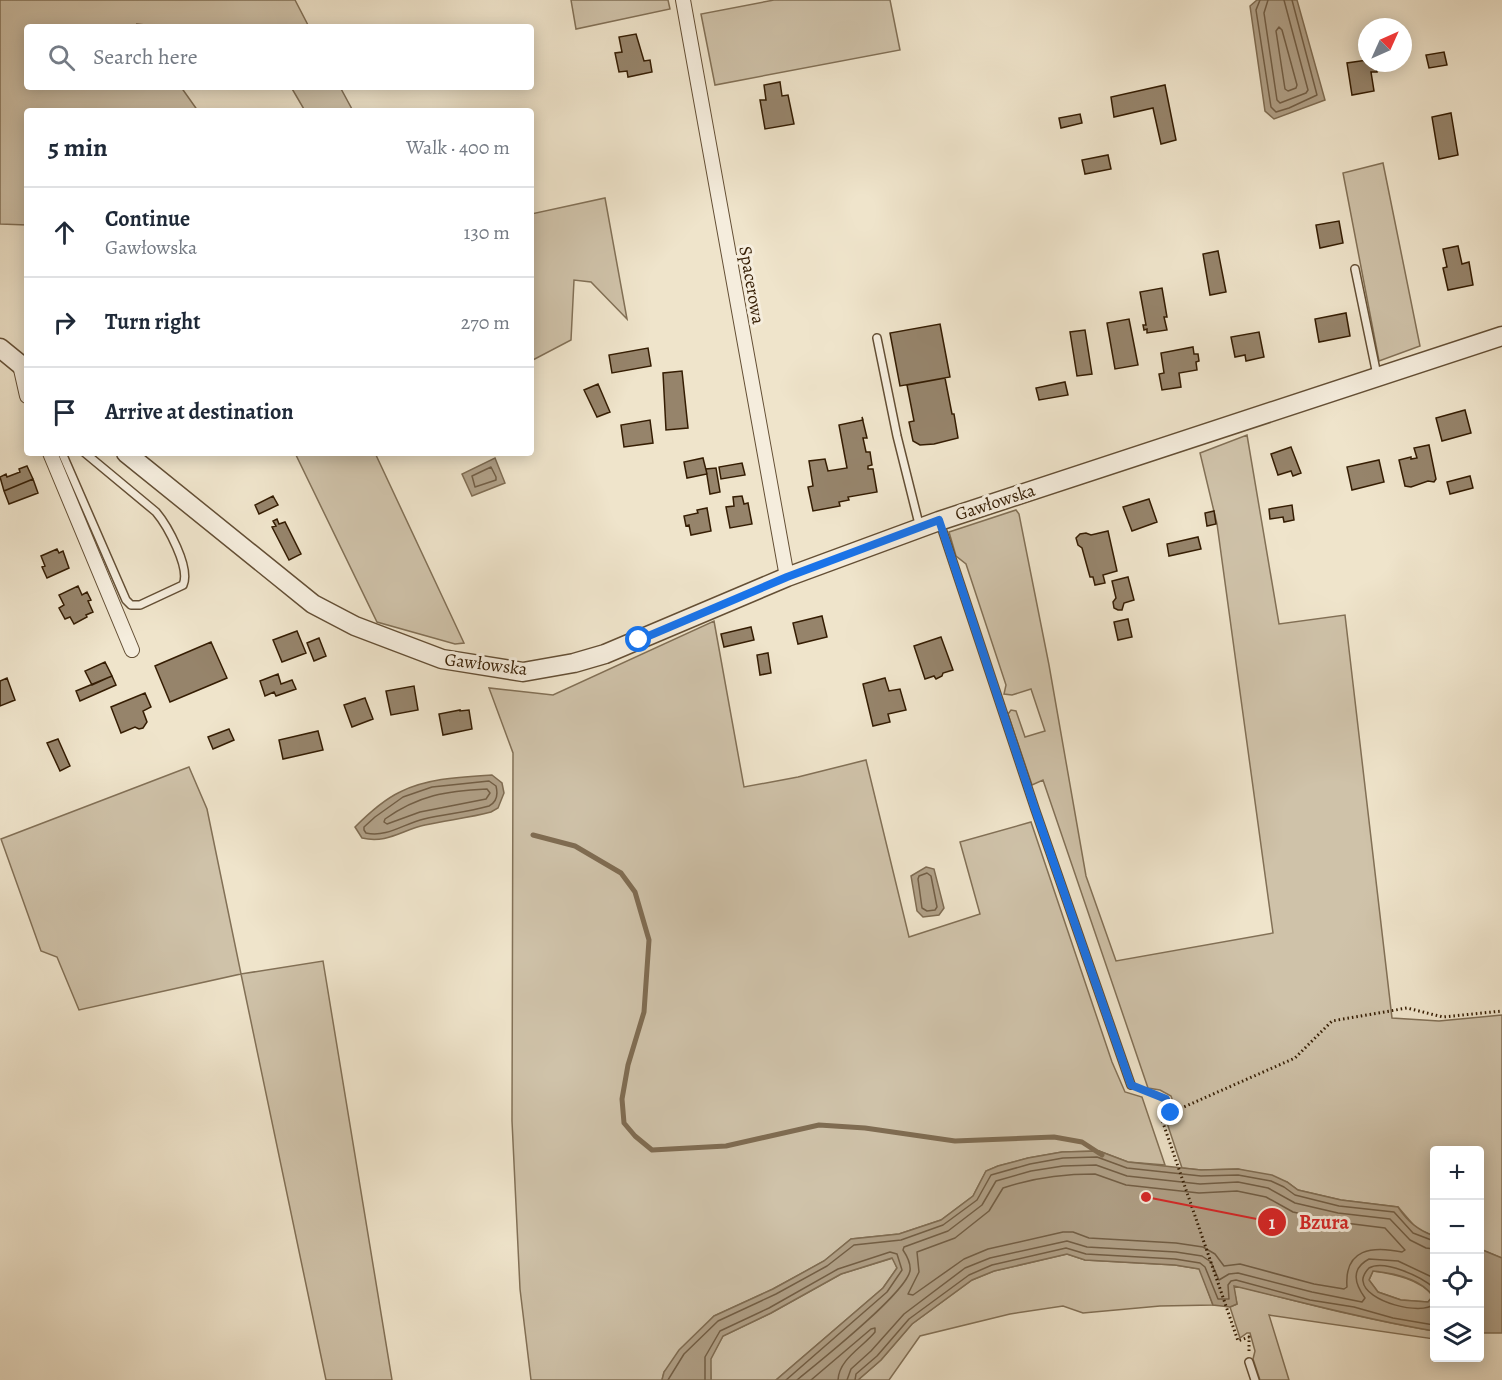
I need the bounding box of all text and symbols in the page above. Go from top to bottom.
north arrow [1358,18,1412,72]
search box [24,24,534,90]
icon: search [45,41,78,74]
text: Search here [93,42,198,72]
text: 5 min [48,130,108,165]
text: Walk · 400 m [406,134,510,161]
text: Continue [105,204,190,234]
icon: ahead [48,216,81,249]
text: 130 m [464,219,510,246]
text: Gawłowska [105,234,197,261]
street label: Spacerowa [733,244,771,327]
icon: right [48,306,81,339]
text: Turn right [105,307,201,337]
text: 270 m [461,309,510,336]
icon: arrive [48,396,81,429]
text: Arrive at destination [105,397,294,427]
street label: Gawłowska [952,478,1039,526]
route start [625,626,651,652]
street label: Gawłowska [443,647,529,681]
route end [1157,1099,1183,1125]
map controls [1430,1146,1484,1362]
button: + [1430,1146,1484,1200]
button: − [1430,1200,1484,1254]
callout: Bzura [1257,1203,1361,1241]
text: Bzura [1299,1209,1349,1236]
text: 1 [1269,1211,1276,1235]
button: locate [1430,1254,1484,1308]
button: layers [1430,1308,1484,1362]

